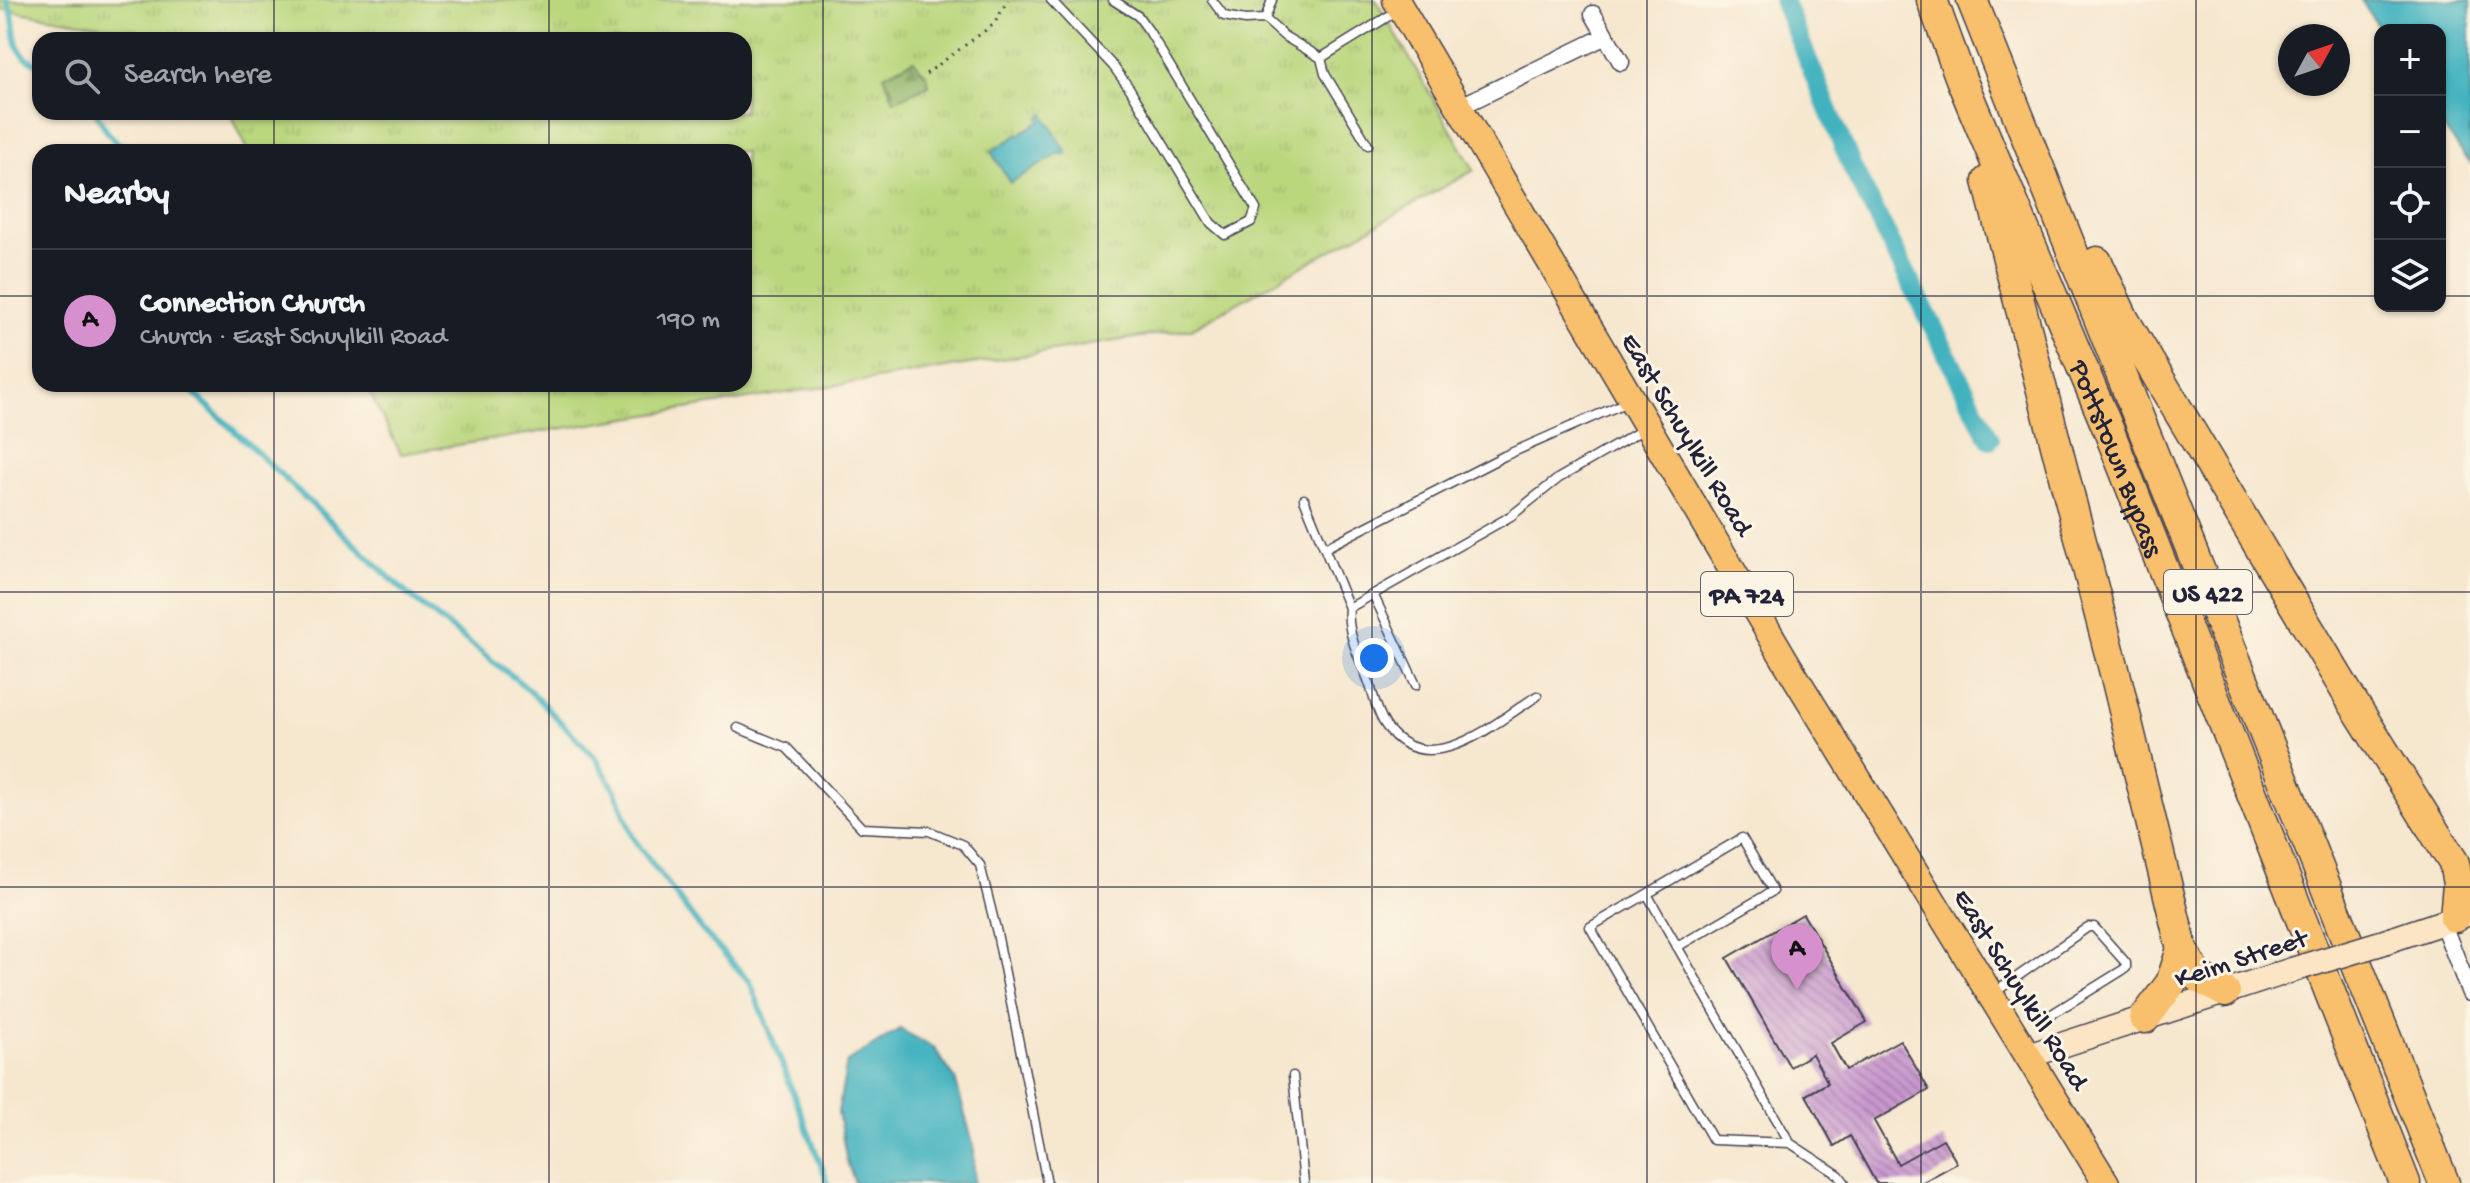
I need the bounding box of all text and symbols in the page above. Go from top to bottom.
north arrow [2278,24,2350,96]
map controls [2374,24,2446,312]
button: + [2374,24,2446,96]
search box [32,32,752,120]
icon: search [60,54,104,98]
text: Search here [124,59,272,94]
button: − [2374,96,2446,168]
button: locate [2374,168,2446,240]
text: Nearby [64,176,169,216]
button: layers [2374,240,2446,312]
text: Connection Church [140,288,365,323]
text: A [82,306,98,337]
text: 190 m [657,306,720,337]
text: Church · East Schuylkill Road [140,323,447,354]
street label: East Schuylkill Road [1612,328,1760,545]
street label: Pottstown Bypass [2060,355,2169,563]
road number: US 422 [2164,570,2252,614]
road number: PA 724 [1701,572,1793,616]
your location [1354,638,1394,678]
street label: East Schuylkill Road [1944,884,2096,1099]
street label: Keim Street [2171,923,2314,997]
pin: A [1771,924,1823,990]

